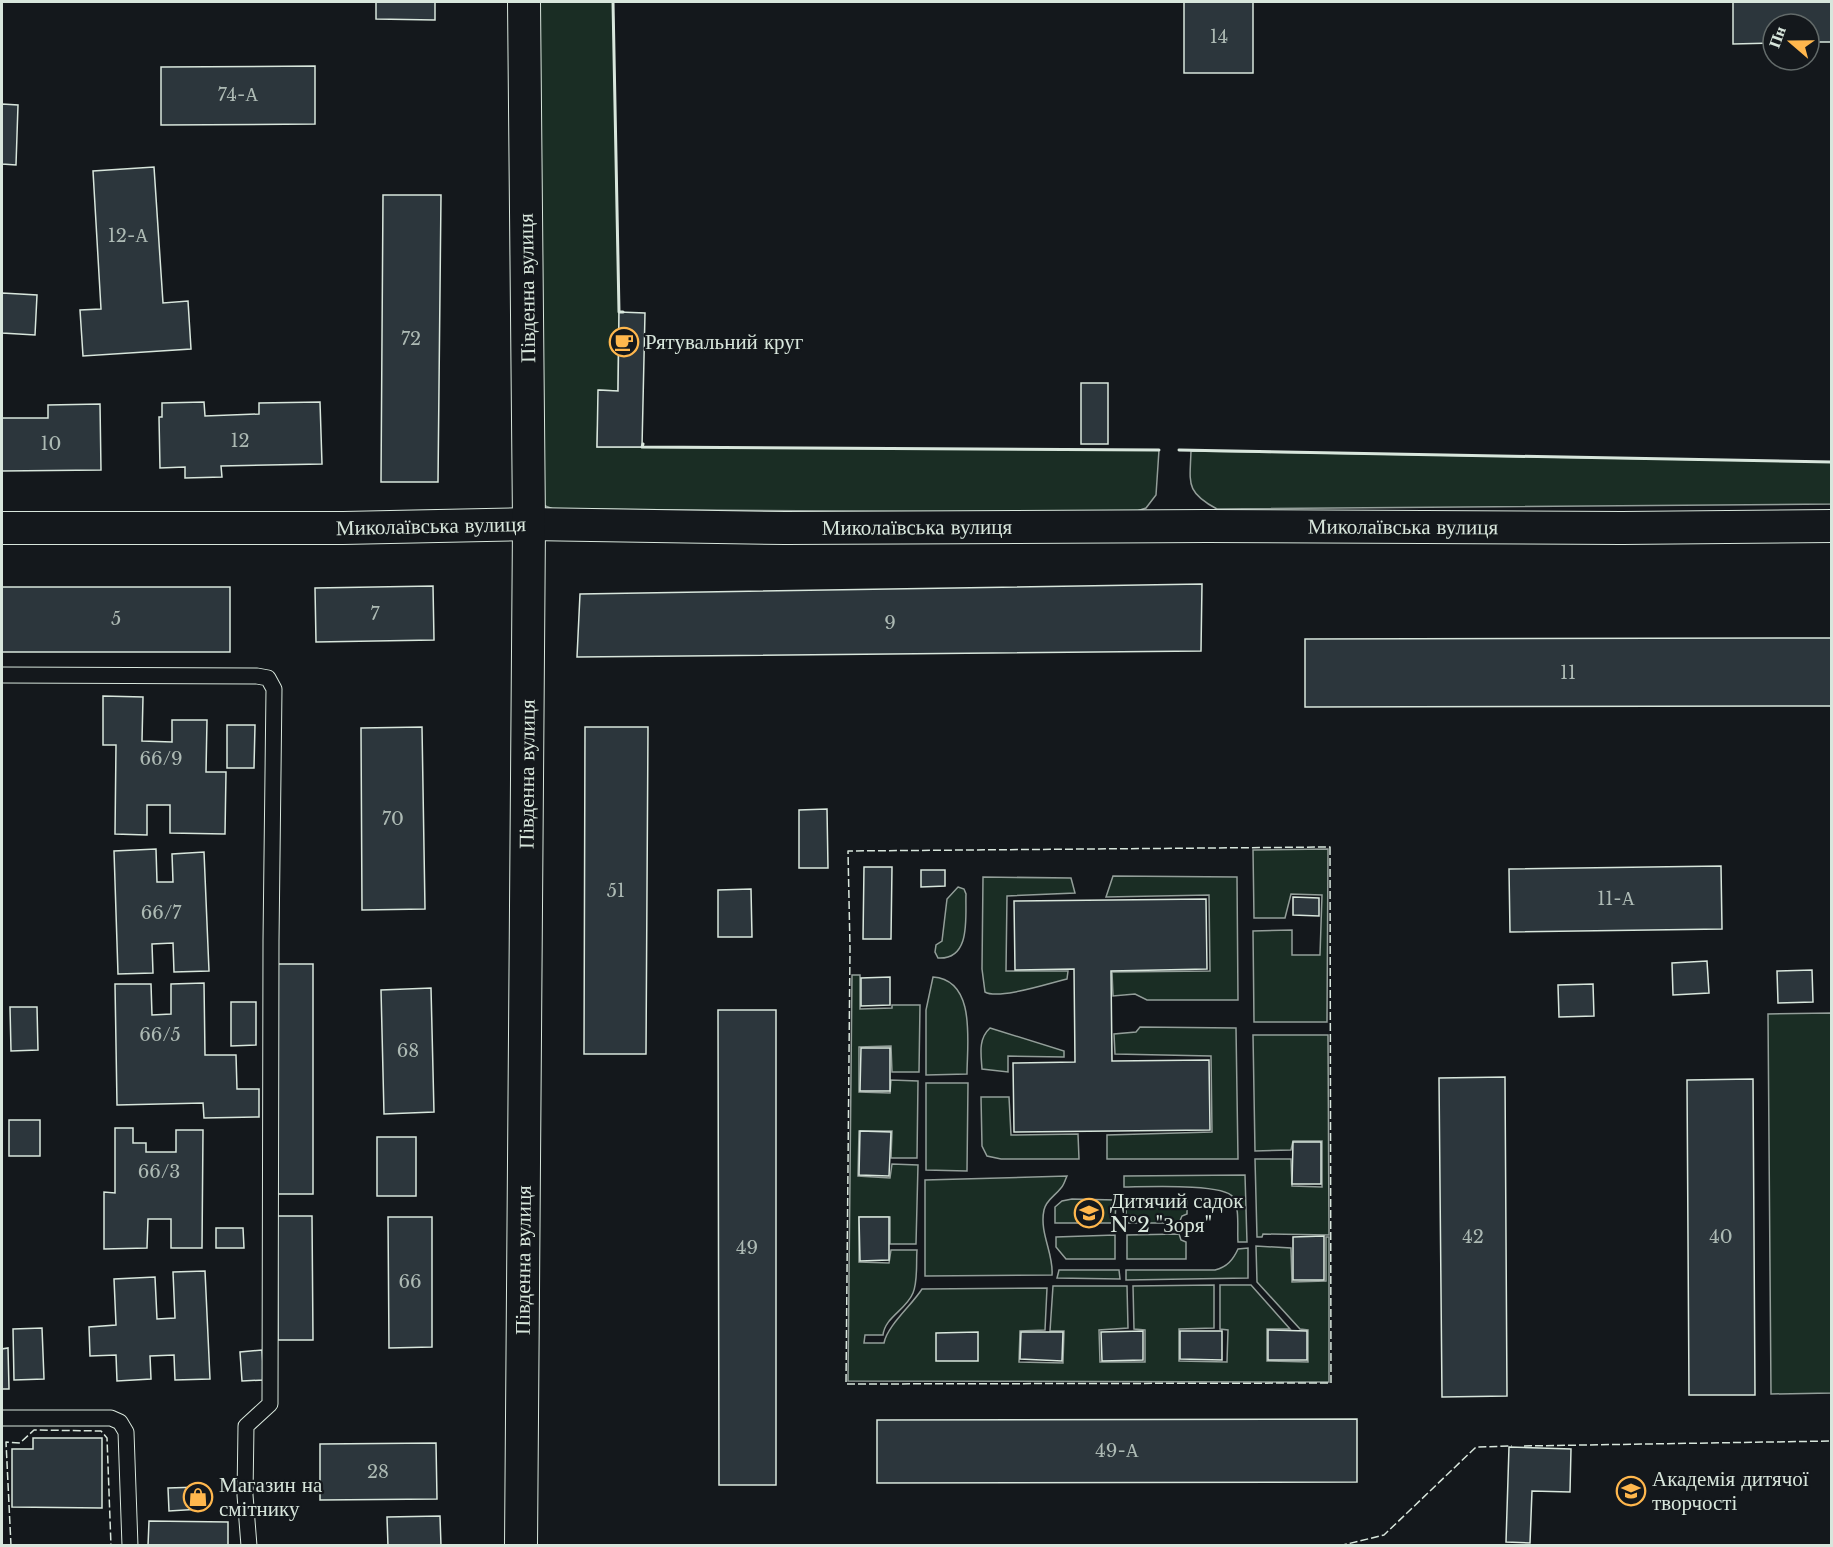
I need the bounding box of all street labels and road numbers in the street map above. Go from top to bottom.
street label: Південна вулиця [513,213,541,363]
street label: Миколаївська вулиця [336,511,527,541]
street label: Миколаївська вулиця [1308,513,1498,540]
street label: Миколаївська вулиця [822,514,1012,541]
street label: Південна вулиця [513,699,541,849]
street label: Південна вулиця [510,1185,537,1335]

